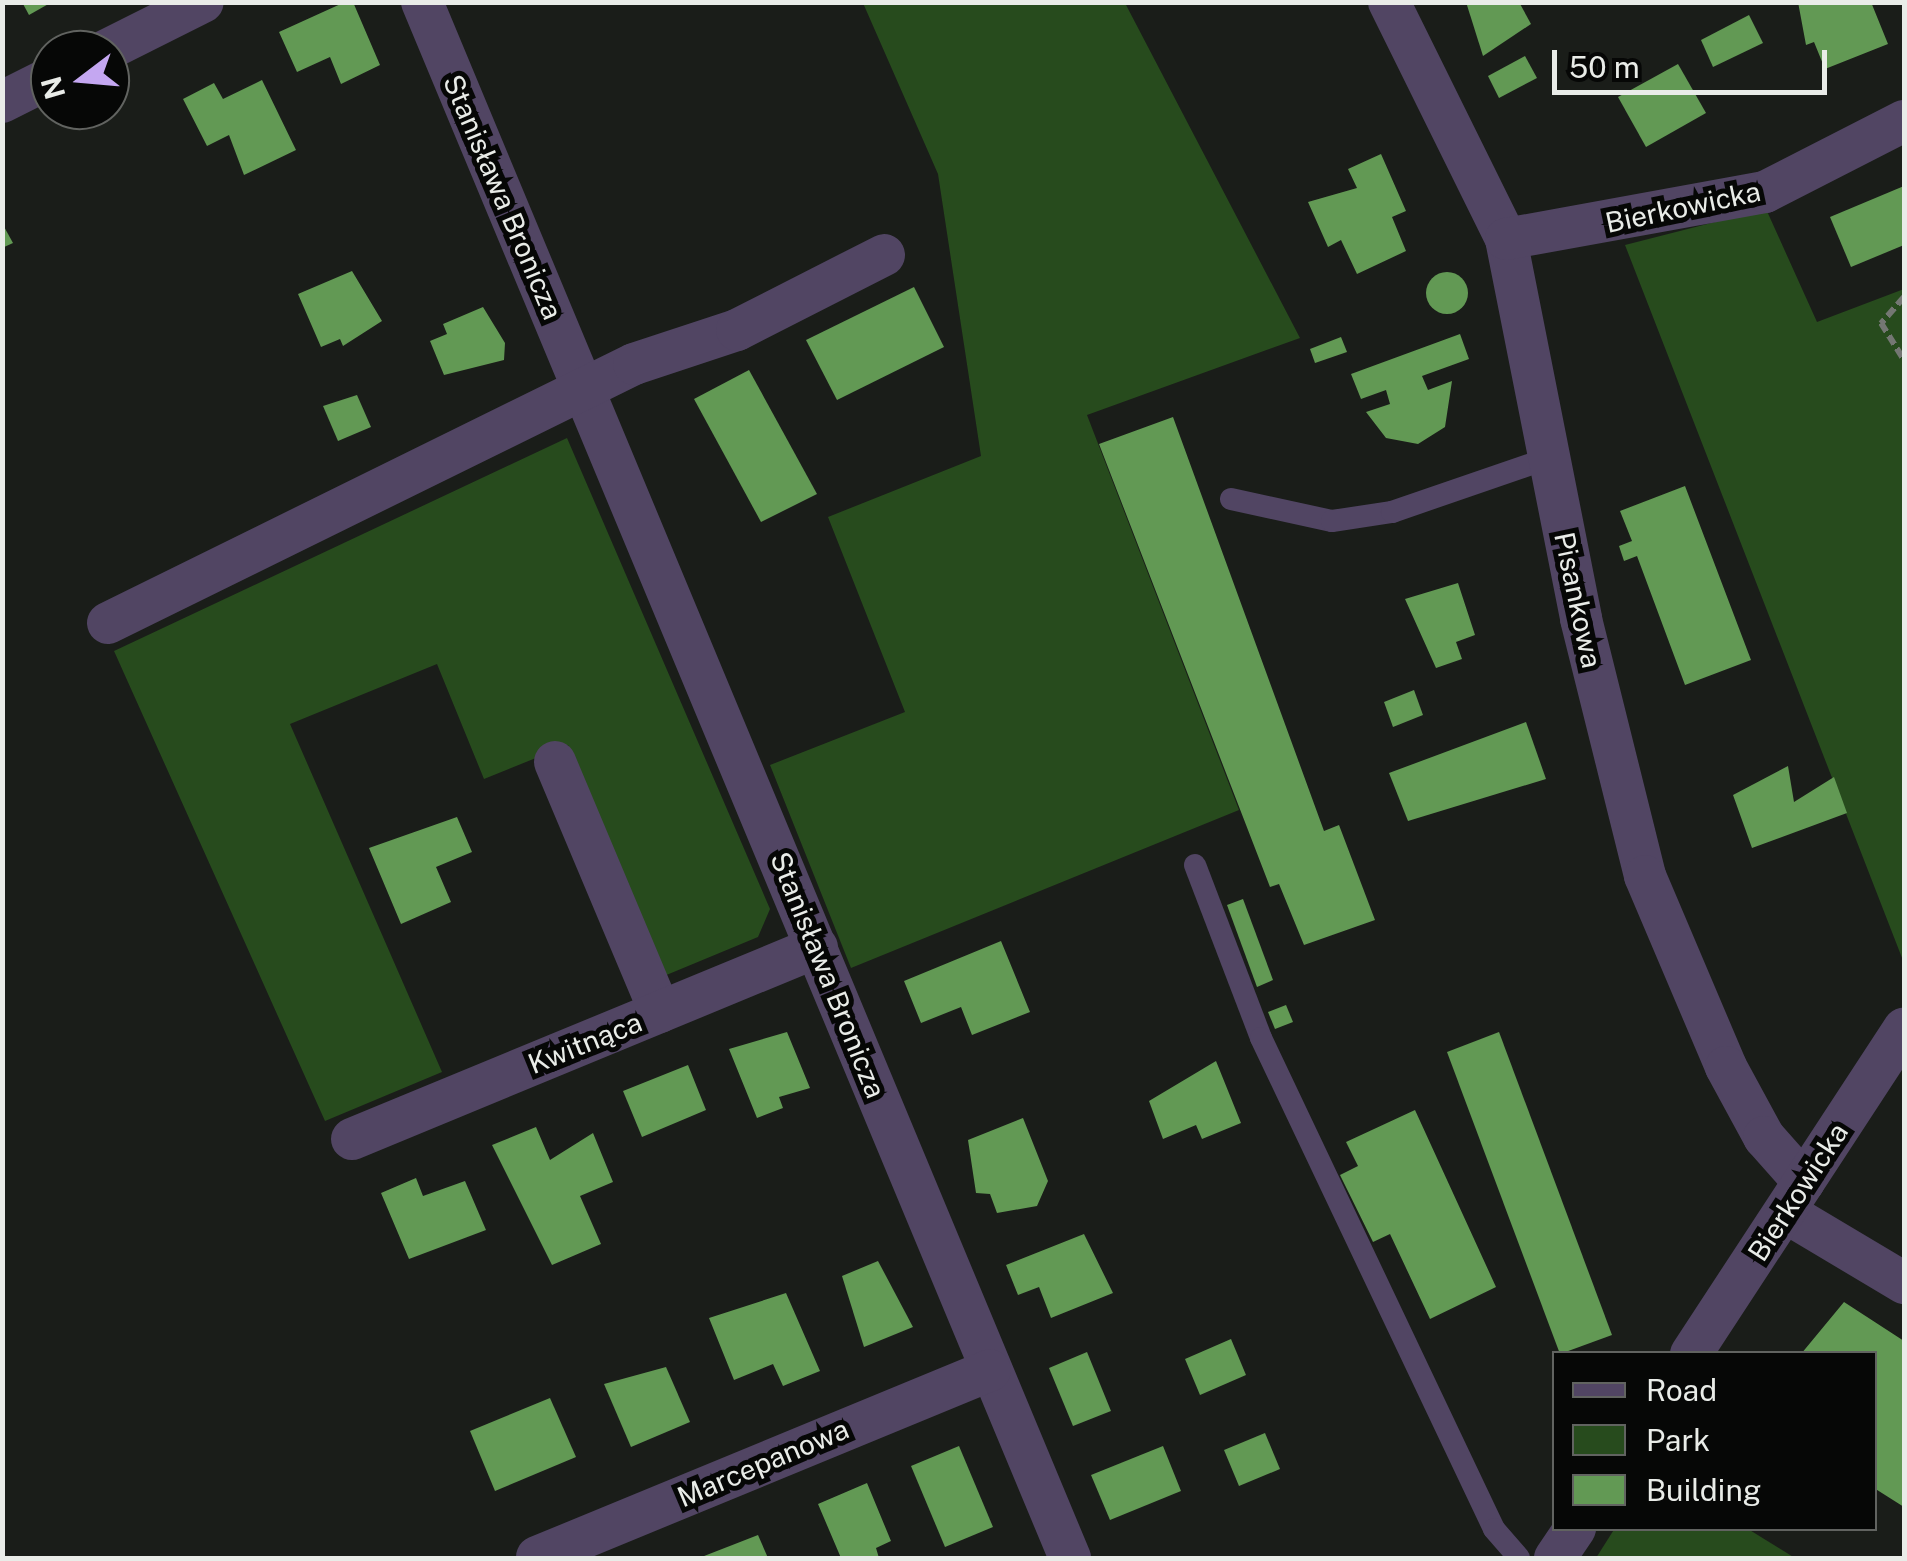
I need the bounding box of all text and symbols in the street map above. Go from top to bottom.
north arrow [30,30,130,130]
scale bar [1557,30,1832,92]
text: 50 m [1569,49,1640,85]
street label: Stanisława Bronicza [436,70,570,324]
text: N [34,73,71,103]
street label: Bierkowicka [1602,174,1764,240]
street label: Pisankowa [1547,529,1609,671]
street label: Stanisława Bronicza [763,847,893,1103]
street label: Kwitnąca [523,1005,647,1081]
street label: Bierkowicka [1741,1117,1855,1267]
legend [1552,1351,1877,1531]
text: Road [1646,1372,1717,1408]
street label: Marcepanowa [672,1412,854,1514]
text: Park [1646,1422,1710,1458]
text: Building [1646,1472,1761,1508]

